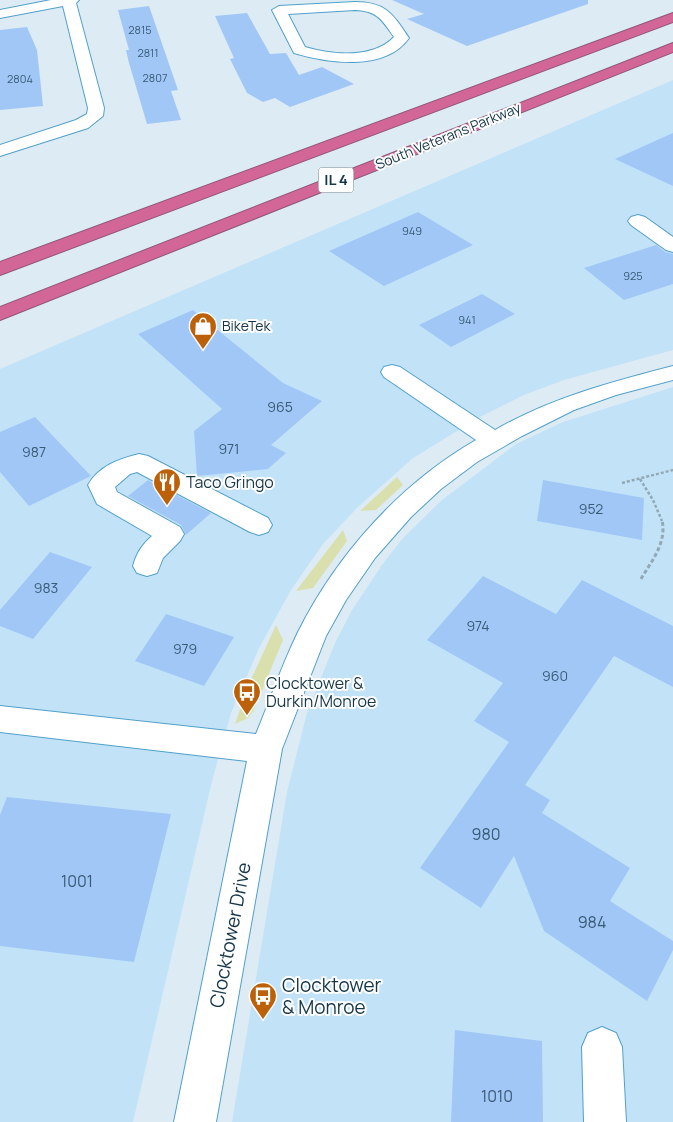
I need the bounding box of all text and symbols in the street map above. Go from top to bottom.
house number: 2815 [128,22,152,37]
house number: 2811 [137,45,159,60]
house number: 2807 [143,70,167,85]
house number: 2804 [7,71,33,86]
street label: South Veterans Parkway [372,97,524,173]
road number: IL 4 [318,168,354,192]
house number: 949 [402,223,422,238]
house number: 925 [623,268,643,283]
shop icon: BikeTek [188,311,218,350]
house number: 941 [458,312,476,327]
place label: BikeTek [222,316,271,335]
house number: 965 [267,397,293,416]
house number: 971 [219,439,240,458]
house number: 987 [22,442,46,461]
restaurant icon: Taco Gringo [152,467,182,506]
place label: Taco Gringo [186,471,274,493]
house number: 952 [579,499,603,518]
house number: 983 [34,578,58,597]
house number: 974 [466,616,490,635]
house number: 979 [173,639,197,658]
house number: 960 [542,666,568,685]
place label: Clocktower & Durkin/Monroe [266,672,376,712]
bus stop icon: Clocktower & Durkin/Monroe [232,677,262,716]
house number: 980 [472,823,500,845]
street label: Clocktower Drive [203,860,257,1010]
house number: 1001 [61,870,93,892]
house number: 984 [578,911,606,933]
place label: Clocktower & Monroe [282,972,382,1020]
bus stop icon: Clocktower & Monroe [248,981,278,1020]
house number: 1010 [481,1085,513,1107]

